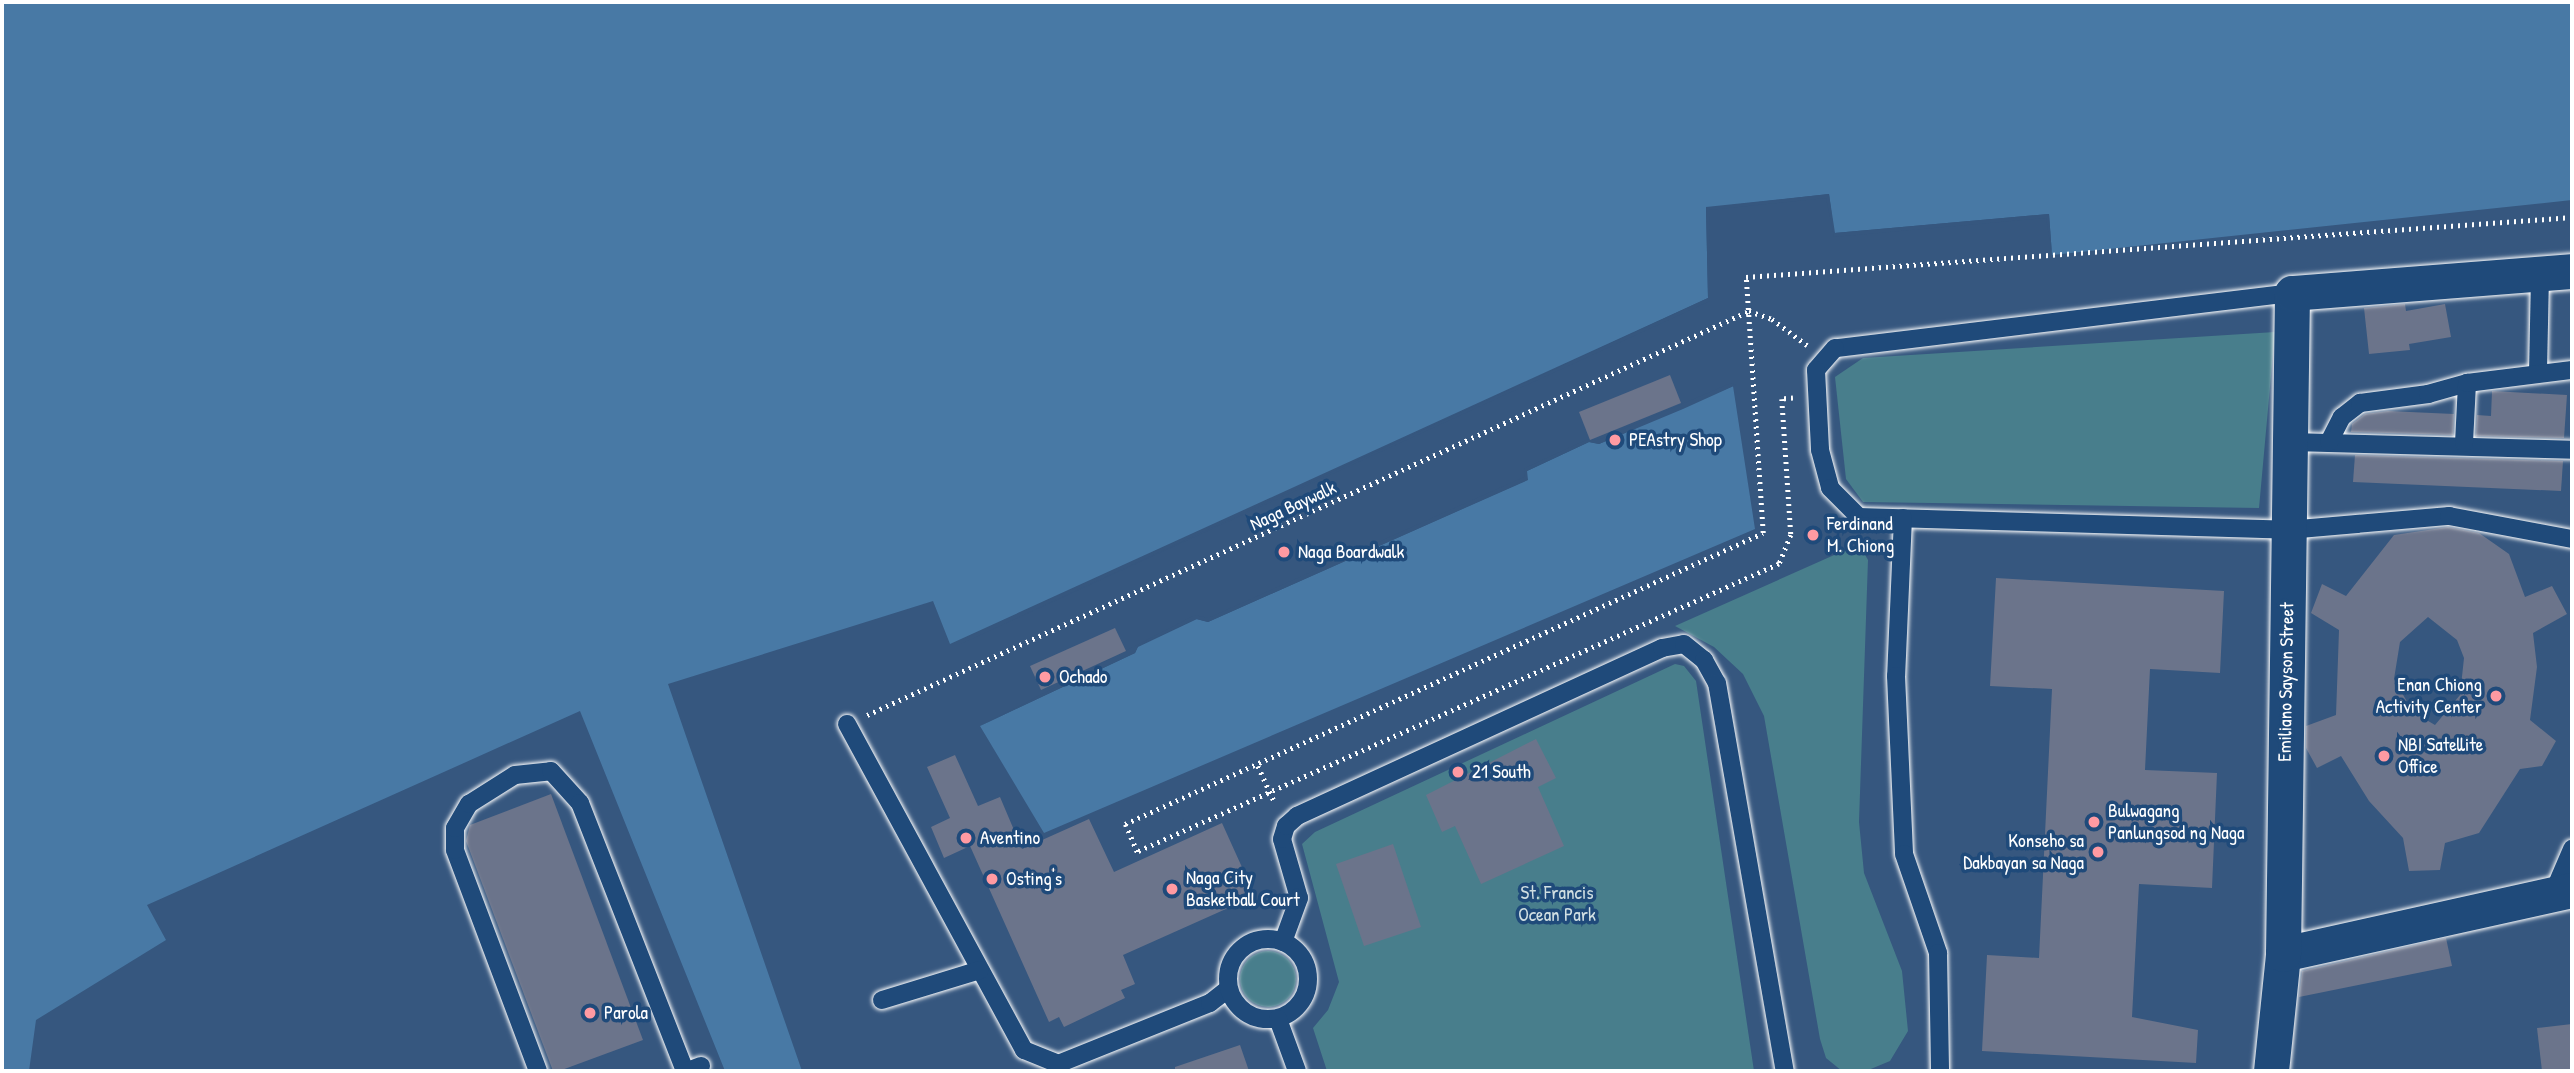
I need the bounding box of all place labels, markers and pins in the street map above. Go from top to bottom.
place label: PEAstry Shop [1629,429,1722,451]
marker: PEAstry Shop [1607,432,1623,448]
place label: Ferdinand M. Chiong [1827,513,1894,557]
marker: Ferdinand M. Chiong [1805,527,1821,543]
place label: Naga Boardwalk [1298,541,1404,563]
marker: Naga Boardwalk [1276,544,1292,560]
place label: Ochado [1059,666,1107,688]
marker: Ochado [1037,669,1053,685]
place label: Enan Chiong Activity Center [2376,674,2482,718]
marker: Enan Chiong Activity Center [2488,688,2504,704]
place label: NBI Satellite Office [2398,734,2483,778]
marker: NBI Satellite Office [2376,748,2392,764]
place label: 21 South [1472,761,1531,783]
marker: 21 South [1450,764,1466,780]
place label: Bulwagang Panlungsod ng Naga [2108,800,2244,844]
marker: Bulwagang Panlungsod ng Naga [2086,814,2102,830]
place label: Aventino [980,827,1040,849]
marker: Aventino [958,830,974,846]
place label: Konseho sa Dakbayan sa Naga [1963,830,2084,874]
marker: Konseho sa Dakbayan sa Naga [2090,844,2106,860]
place label: Naga City Basketball Court [1186,867,1300,911]
place label: Osting's [1006,868,1062,890]
marker: Osting's [984,871,1000,887]
marker: Naga City Basketball Court [1164,881,1180,897]
place label: Parola [604,1002,648,1024]
marker: Parola [582,1005,598,1021]

